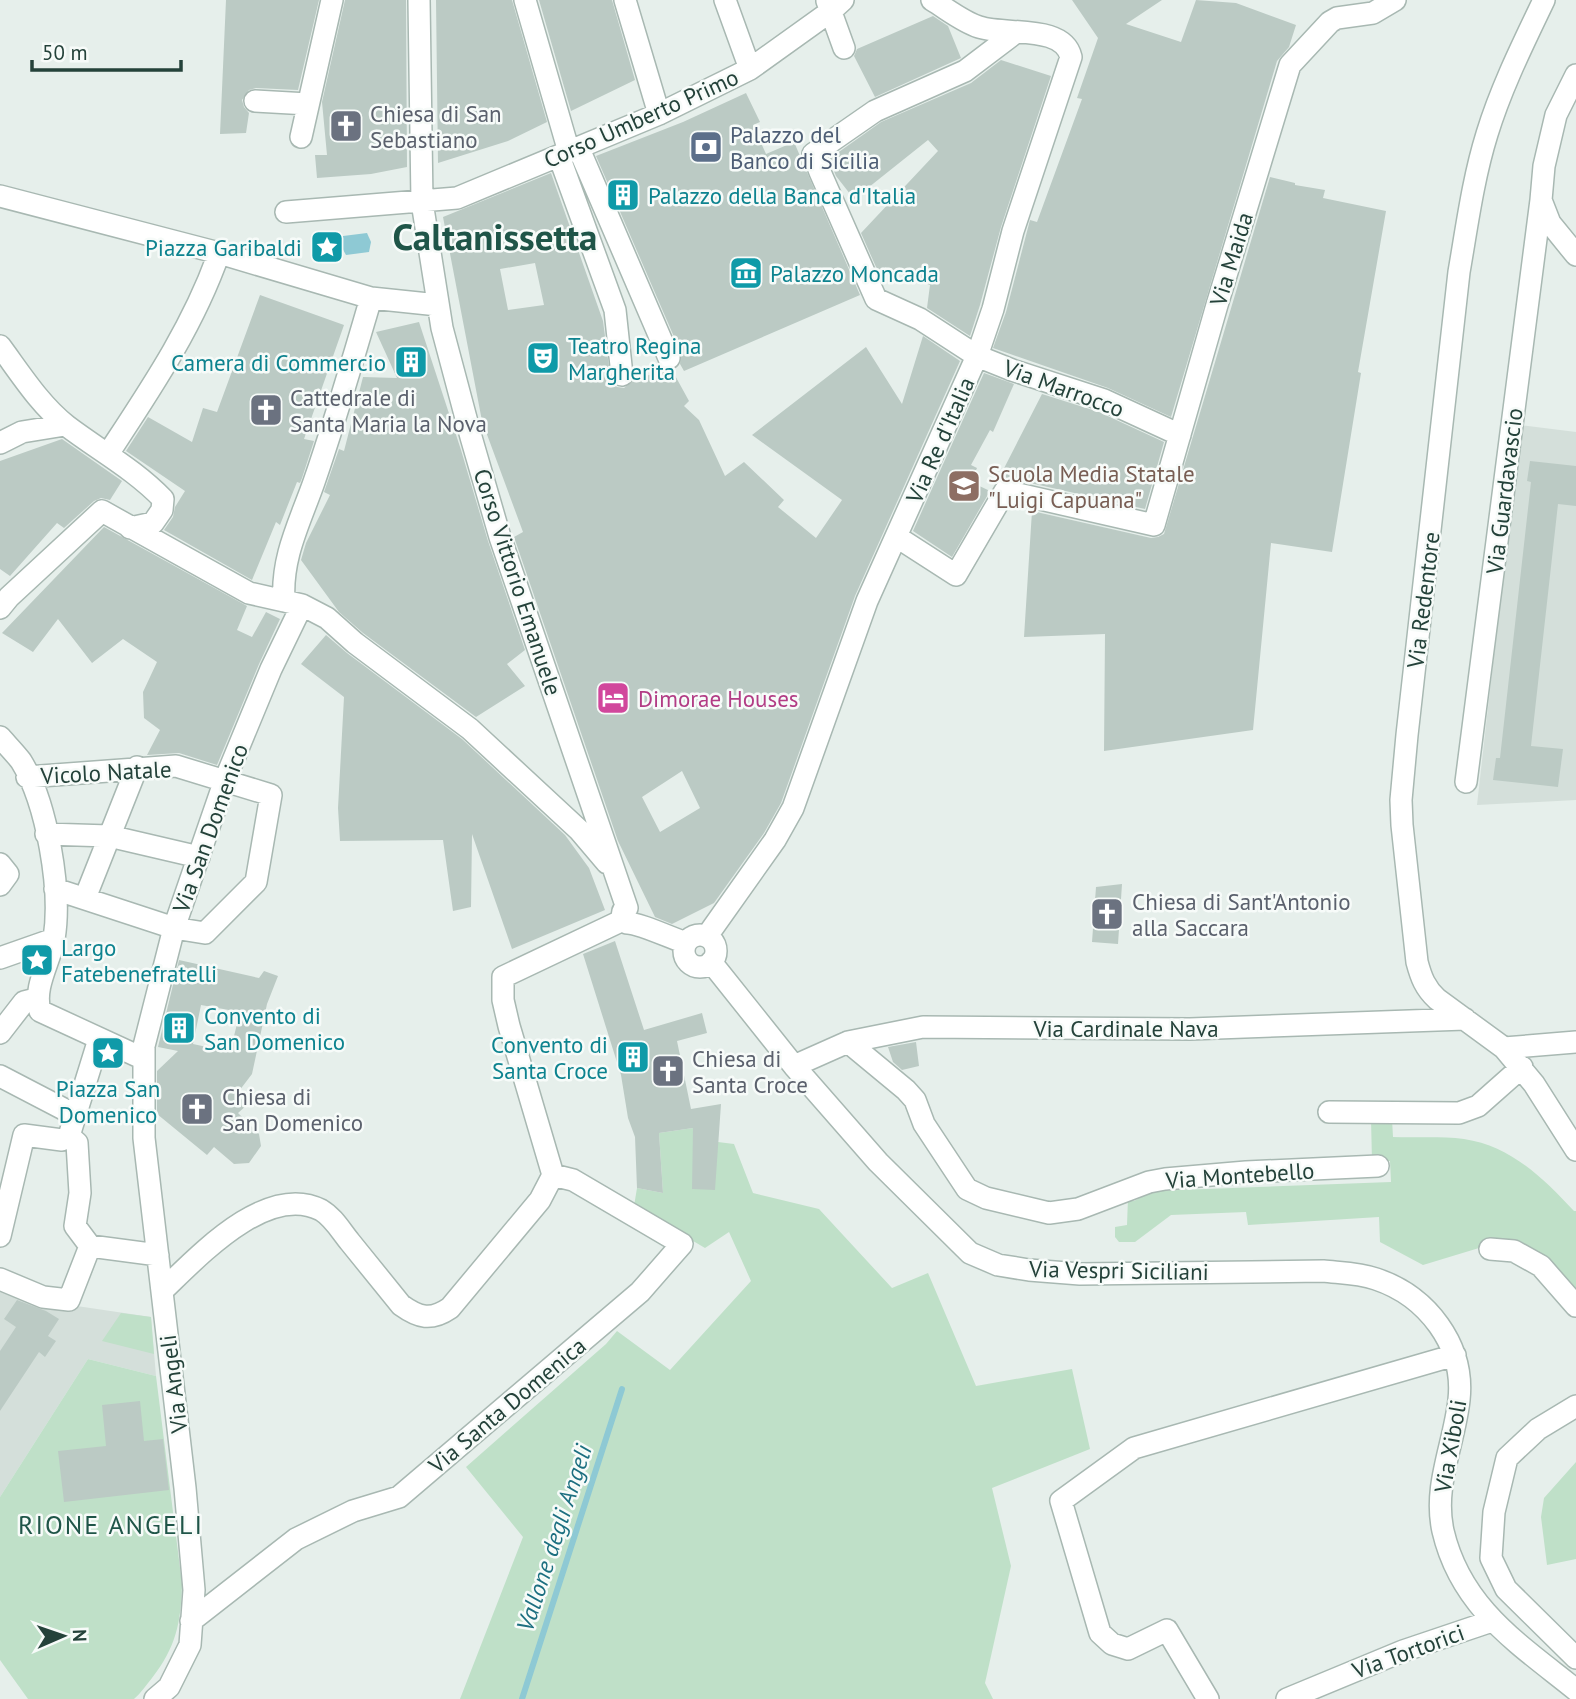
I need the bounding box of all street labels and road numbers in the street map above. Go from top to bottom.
street label: Corso Umberto Primo [539,62,743,174]
street label: Via Maida [1203,209,1259,310]
street label: Via Marrocco [999,352,1128,423]
street label: Via Re d'Italia [899,373,981,508]
street label: Via Guardavascio [1479,406,1529,577]
street label: Corso Vittorio Emanuele [468,465,568,699]
street label: Via Redentore [1400,530,1446,671]
street label: Via San Domenico [166,740,254,917]
street label: Vicolo Natale [39,754,172,790]
street label: Via Cardinale Nava [1032,1014,1219,1043]
street label: Via Montebello [1164,1155,1315,1195]
street label: Via Vespri Siciliani [1028,1254,1209,1286]
street label: Via Santa Domenica [422,1331,592,1480]
street label: Via Angeli [153,1333,194,1436]
street label: Via Xiboli [1427,1397,1472,1496]
street label: Via Tortorici [1347,1617,1468,1685]

